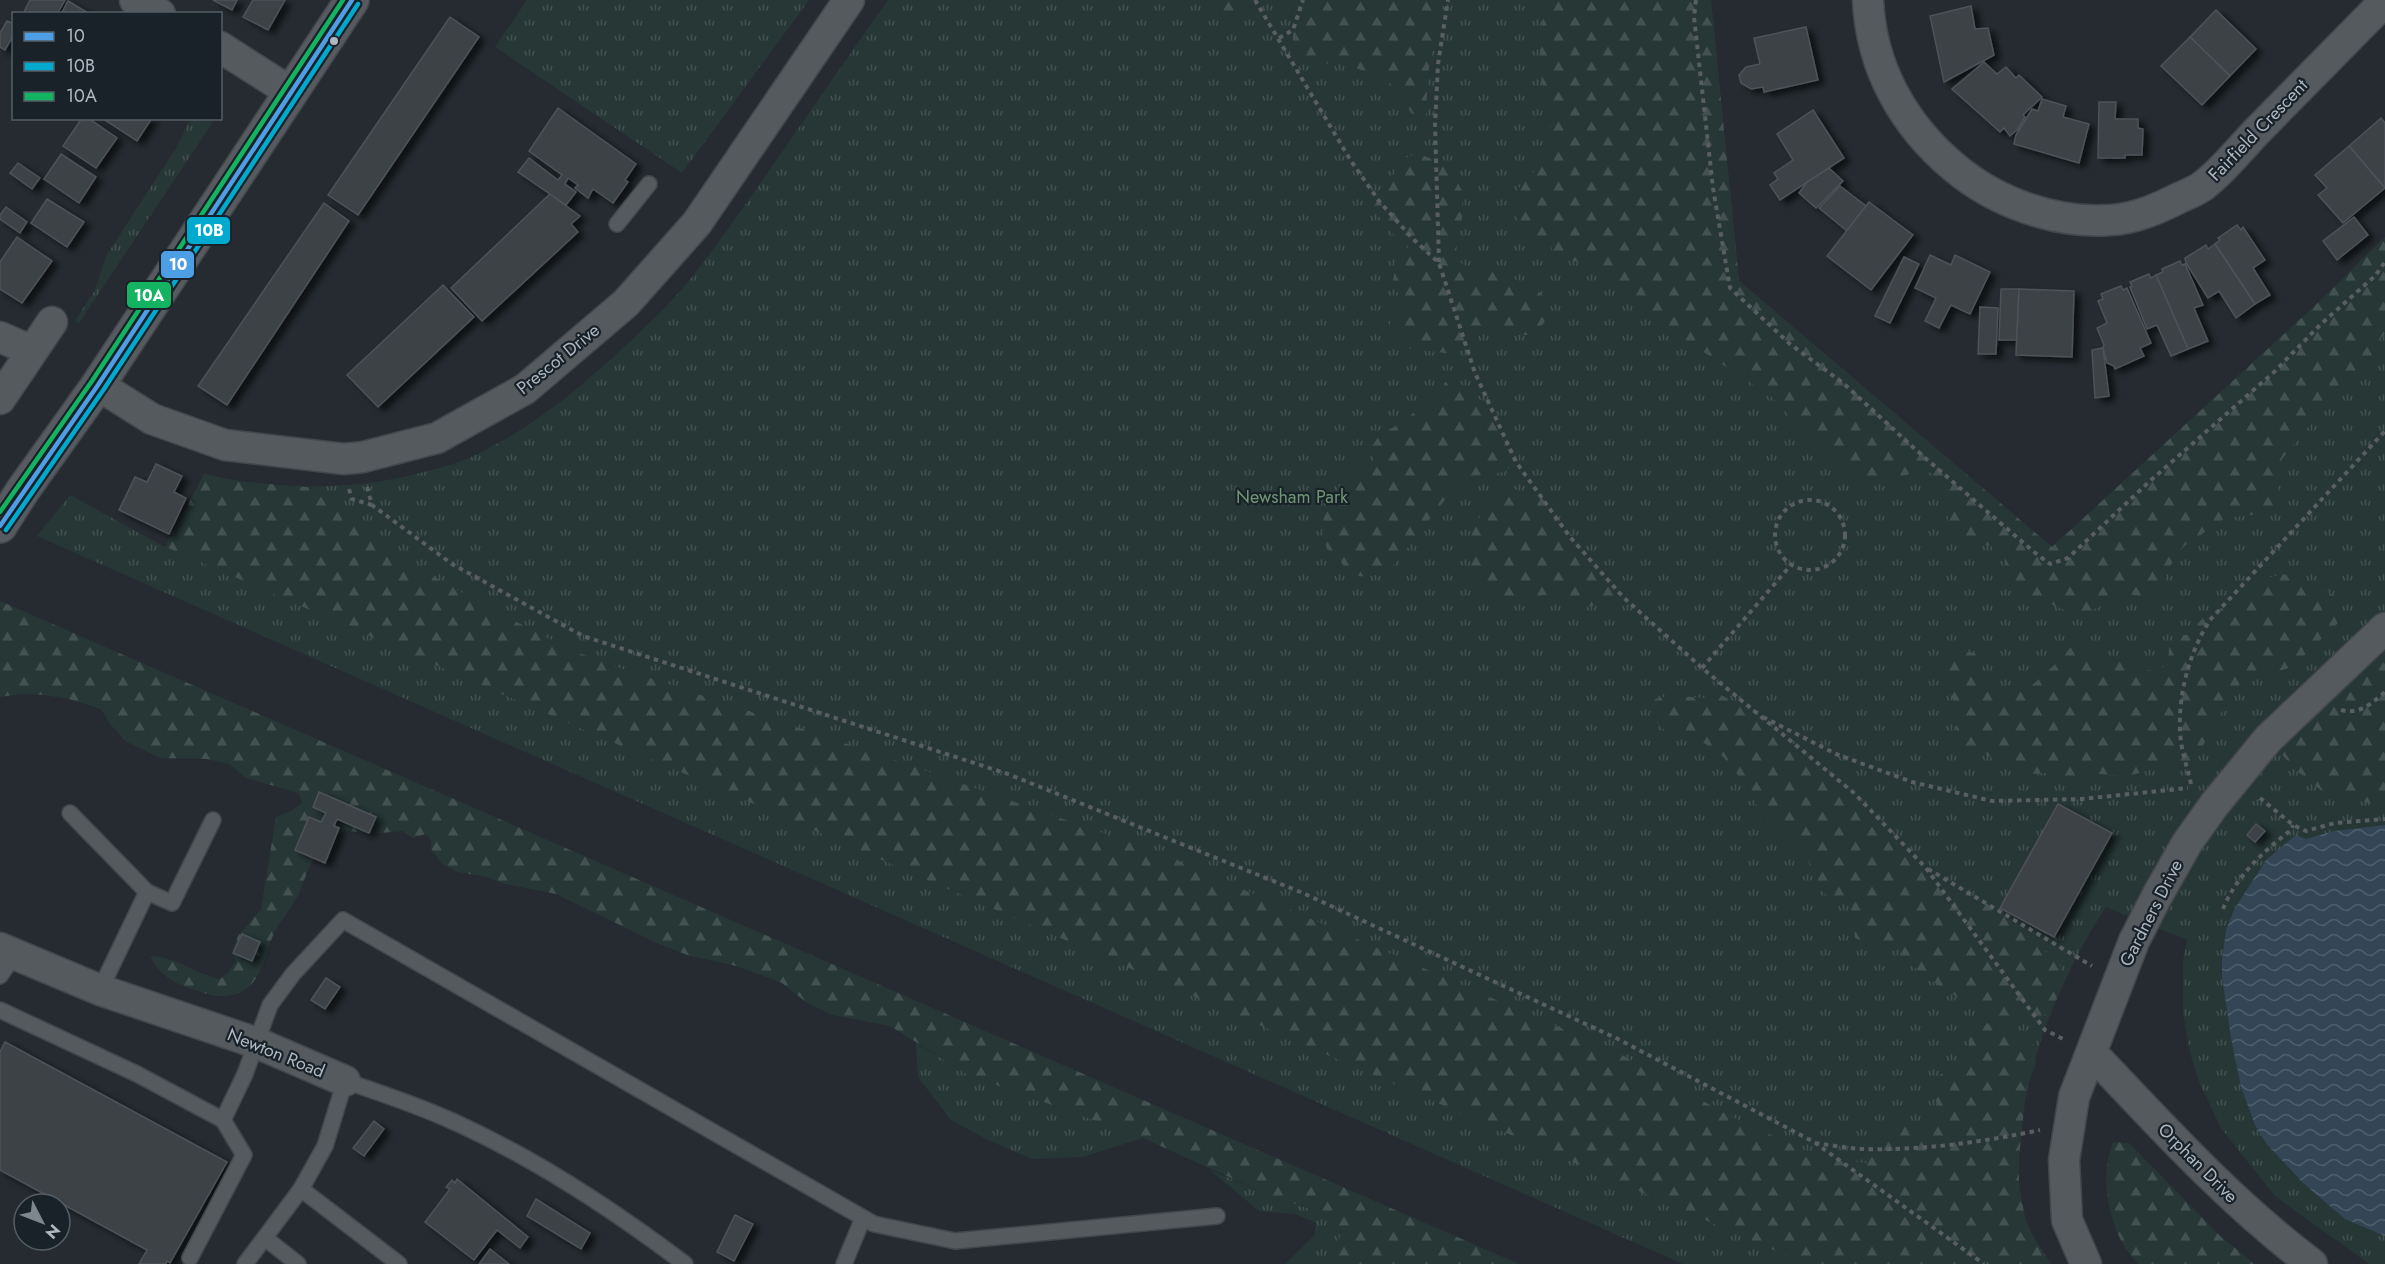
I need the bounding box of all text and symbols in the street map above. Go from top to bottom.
legend [12,12,222,120]
text: 10 [66,23,85,49]
unlabelled marker [328,35,340,47]
text: 10B [66,53,95,79]
street label: Fairfield Crescent [2202,73,2314,187]
text: 10A [66,83,97,109]
line badge: 10B [186,216,231,245]
text: 10B [194,219,224,242]
line badge: 10 [160,250,195,279]
text: 10 [169,253,187,276]
line badge: 10A [126,281,172,309]
text: 10A [134,284,164,307]
street label: Prescot Drive [511,317,605,401]
park label: Newsham Park [1236,484,1348,510]
street label: Gardners Drive [2113,855,2189,971]
street label: Newton Road [223,1022,329,1084]
street label: Orphan Drive [2152,1117,2244,1209]
north arrow [12,1192,72,1252]
text: N [40,1219,66,1244]

